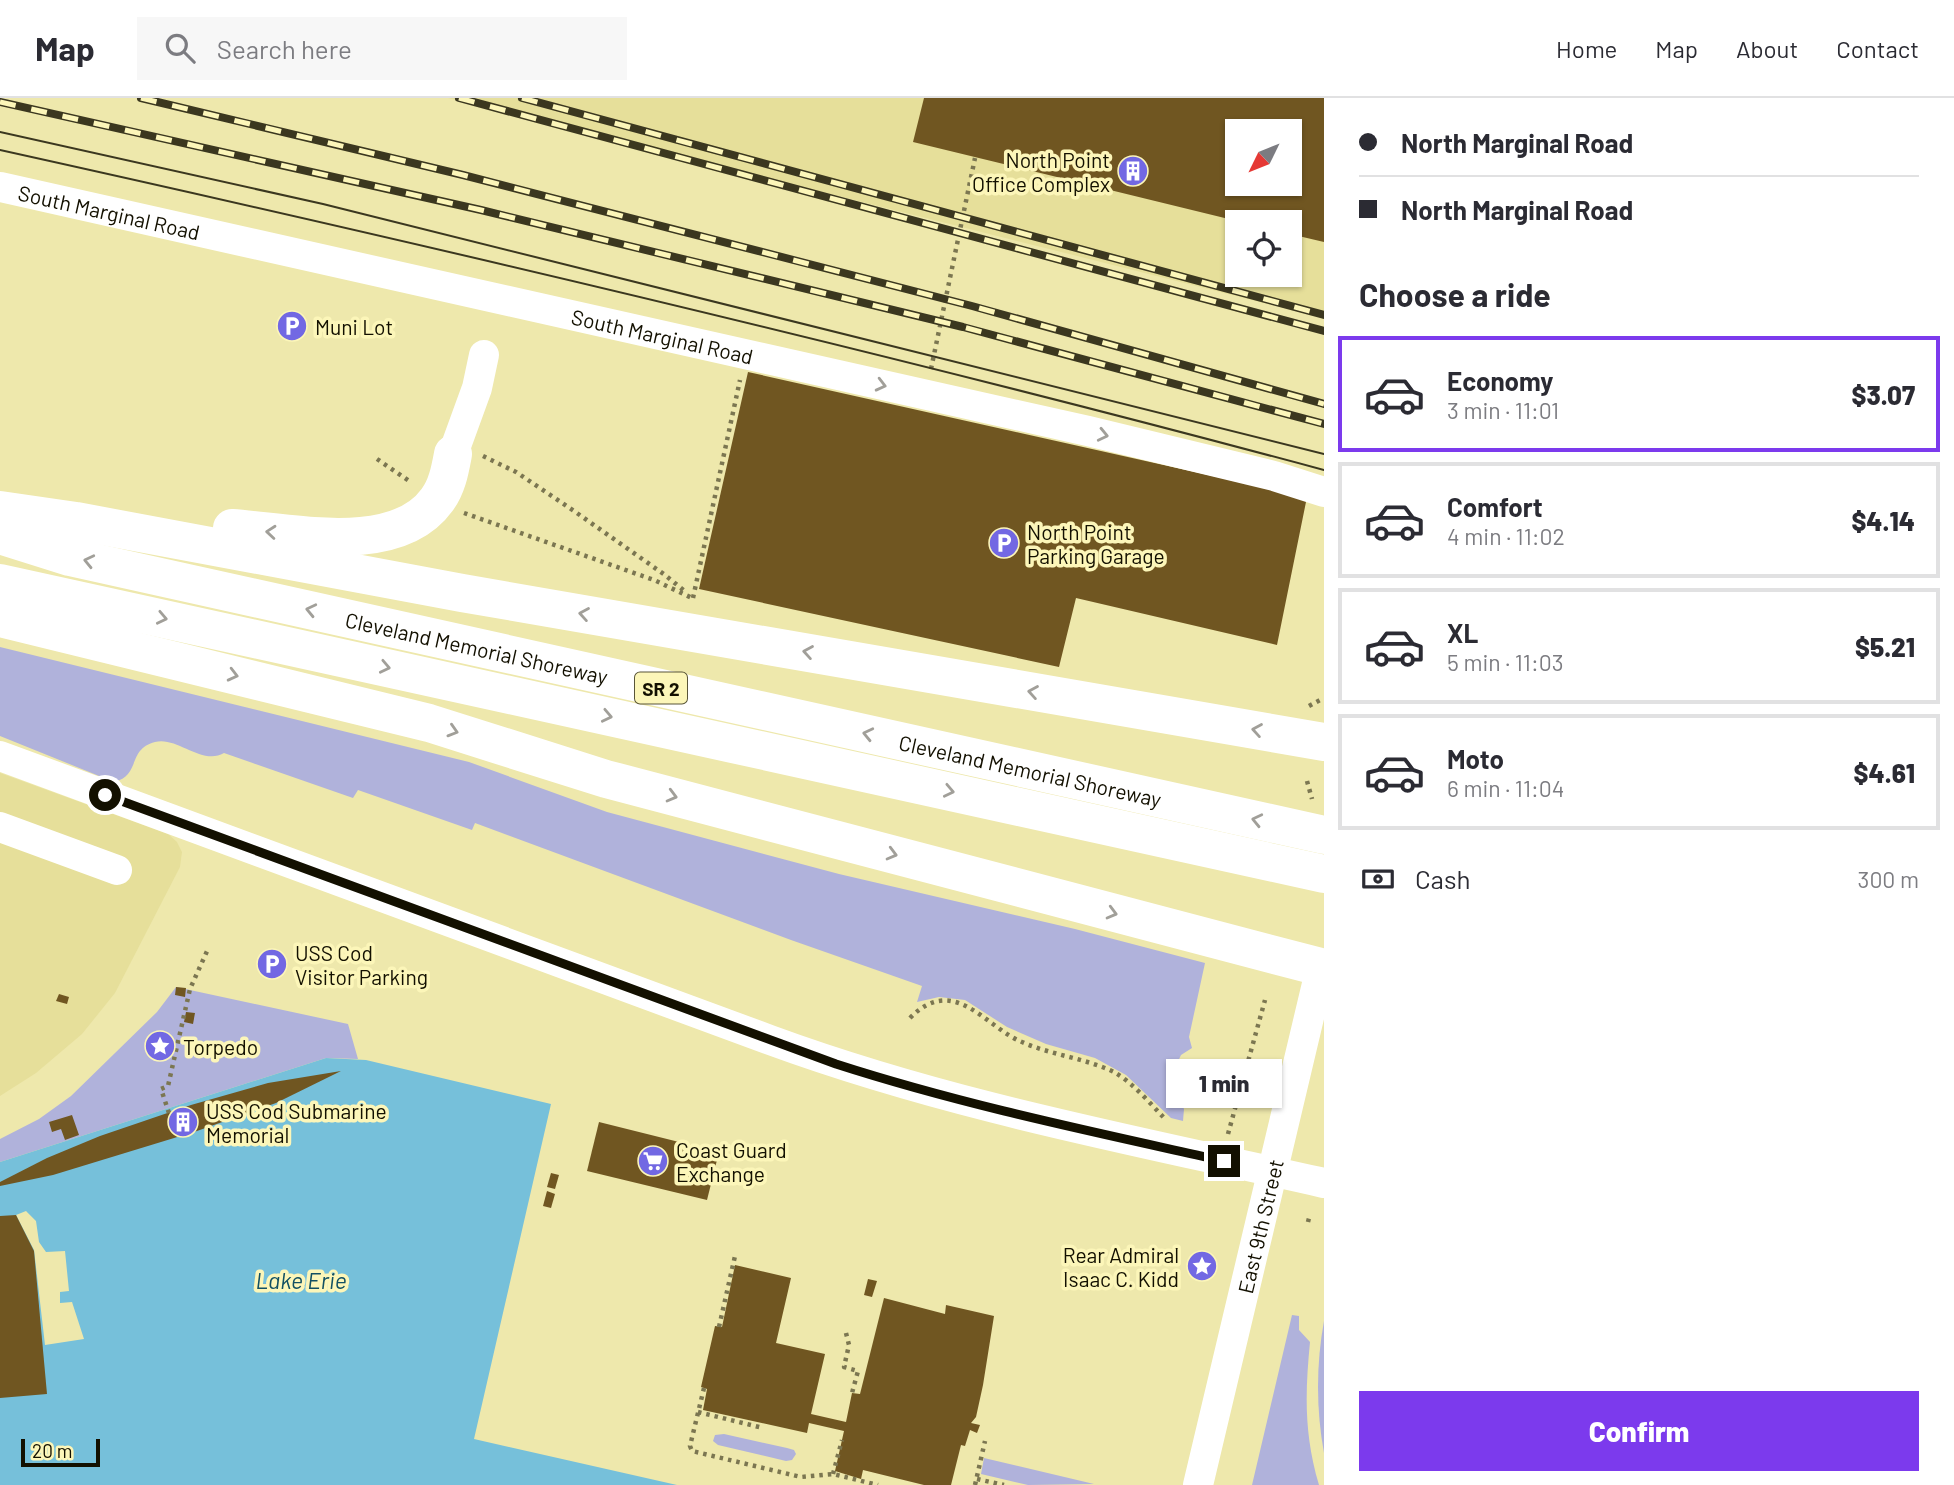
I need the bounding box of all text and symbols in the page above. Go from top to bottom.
search box [137,17,627,80]
text: Map [35,28,95,68]
icon: search [161,29,199,67]
text: Search here [217,33,352,64]
text: Home [1556,34,1617,63]
text: Map [1655,34,1698,63]
text: About [1736,34,1798,63]
text: Contact [1836,34,1919,63]
north arrow [1225,119,1302,196]
map controls [1225,119,1302,287]
text: North Marginal Road [1401,127,1633,158]
place label: North Point Office Complex [972,147,1110,196]
building icon: North Point Office Complex [1116,154,1150,188]
street label: South Marginal Road [16,179,203,244]
text: North Marginal Road [1401,194,1633,225]
button: locate [1225,210,1302,287]
text: Choose a ride [1359,275,1551,313]
street label: South Marginal Road [569,303,756,368]
parking icon: Muni Lot [275,309,309,343]
place label: Muni Lot [315,314,393,339]
icon: car [1363,363,1426,426]
text: Economy [1447,365,1553,396]
one-way arrow [875,377,887,391]
text: $3.07 [1851,379,1915,410]
text: 3 min · 11:01 [1447,396,1559,424]
one-way arrow [1097,427,1109,441]
icon: car [1363,489,1426,552]
text: Comfort [1447,491,1543,522]
text: $4.14 [1851,505,1915,536]
place label: North Point Parking Garage [1027,519,1165,568]
text: 4 min · 11:02 [1447,522,1565,550]
one-way arrow [265,524,276,539]
parking icon: North Point Parking Garage [987,526,1021,560]
one-way arrow [83,555,95,569]
one-way arrow [305,604,317,619]
street label: Cleveland Memorial Shoreway [343,606,611,688]
one-way arrow [578,607,590,622]
one-way arrow [156,610,168,625]
icon: car [1363,615,1426,678]
text: XL [1447,617,1478,648]
text: $5.21 [1855,631,1915,662]
one-way arrow [803,646,815,661]
text: 5 min · 11:03 [1447,648,1564,676]
one-way arrow [379,659,391,673]
one-way arrow [227,667,239,681]
road number: SR 2 [635,673,687,704]
one-way arrow [1027,685,1038,700]
one-way arrow [601,707,613,722]
one-way arrow [447,722,459,737]
one-way arrow [1251,723,1263,738]
one-way arrow [862,727,874,742]
street label: Cleveland Memorial Shoreway [897,729,1164,811]
icon: car [1363,741,1426,804]
text: Moto [1447,743,1504,774]
text: $4.61 [1854,757,1915,788]
text: 6 min · 11:04 [1447,774,1564,802]
route start [89,779,121,811]
one-way arrow [943,782,955,797]
one-way arrow [666,788,678,802]
one-way arrow [1251,814,1263,828]
one-way arrow [886,846,898,861]
icon: cash [1359,860,1397,898]
text: Cash [1415,863,1470,894]
text: 300 m [1858,865,1919,893]
one-way arrow [1106,905,1118,919]
place label: USS Cod Visitor Parking [295,940,428,989]
parking icon: USS Cod Visitor Parking [255,947,289,981]
place icon: Torpedo [143,1029,177,1063]
place label: Torpedo [183,1034,258,1059]
callout: 1 min [1166,1060,1282,1108]
text: 1 min [1199,1069,1249,1097]
place label: USS Cod Submarine Memorial [206,1098,387,1147]
building icon: USS Cod Submarine Memorial [166,1105,200,1139]
place label: Coast Guard Exchange [676,1137,787,1186]
supermarket icon: Coast Guard Exchange [636,1144,670,1178]
route end [1208,1145,1240,1177]
street label: East 9th Street [1231,1157,1287,1296]
place label: Rear Admiral Isaac C. Kidd [1063,1242,1179,1291]
place icon: Rear Admiral Isaac C. Kidd [1185,1249,1219,1283]
water label: Lake Erie [255,1266,347,1294]
button: Confirm [1359,1391,1919,1471]
scale bar [21,1436,100,1468]
text: 20 m [32,1439,72,1462]

